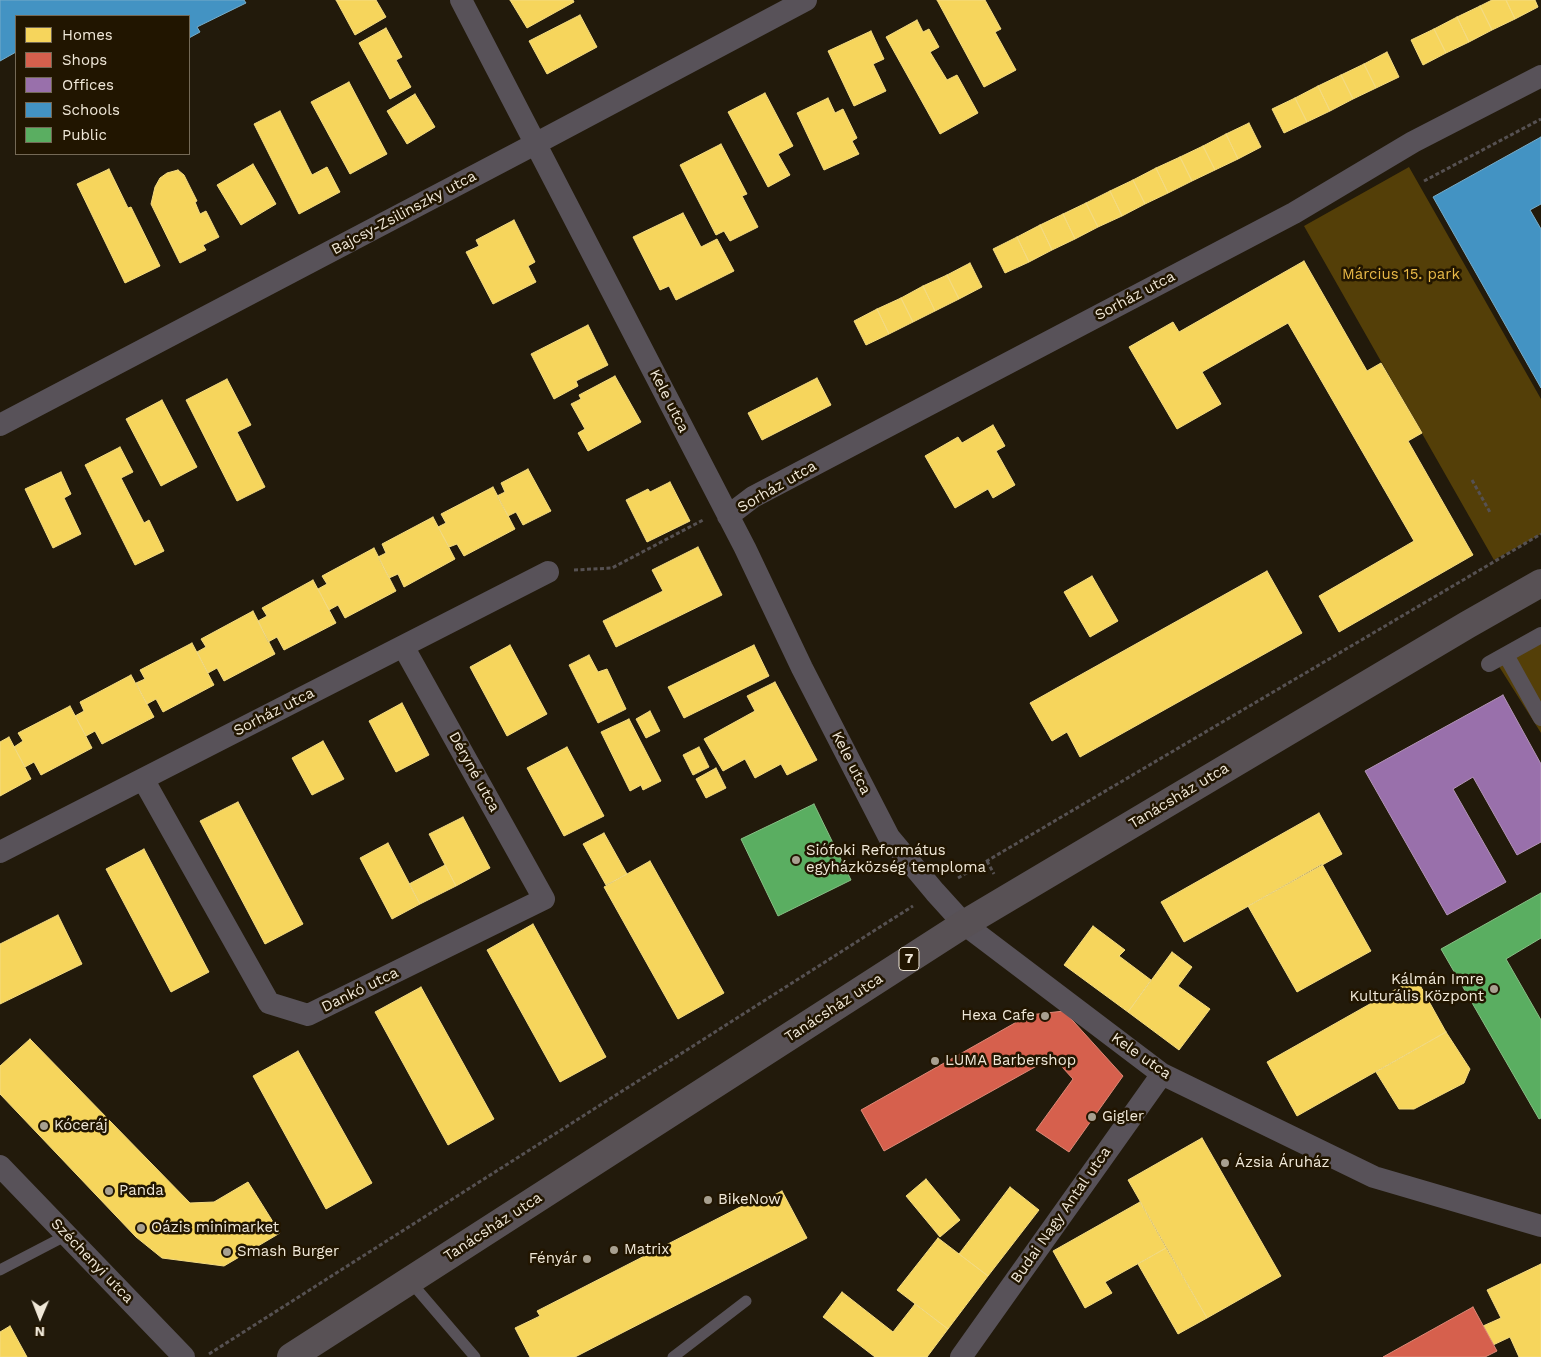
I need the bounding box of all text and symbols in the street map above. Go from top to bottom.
legend [15,15,190,155]
text: Homes [62,26,113,44]
text: Shops [62,51,107,69]
text: Offices [62,76,114,94]
text: Schools [62,101,120,119]
text: Public [62,126,107,144]
street label: Bajcsy-Zsilinszky utca [329,167,479,259]
park label: Március 15. park [1342,266,1460,284]
street label: Sorház utca [1092,267,1178,325]
street label: Kele utca [645,366,693,436]
street label: Sorház utca [734,457,820,517]
street label: Sorház utca [231,684,317,740]
street label: Kele utca [827,728,875,798]
street label: Déryné utca [445,729,503,815]
street label: Tanácsház utca [1126,759,1232,833]
place label: Siófoki Református egyházközség temploma [806,842,986,877]
marker: Siófoki Református egyházközség temploma [790,854,802,866]
road number: 7 [899,948,919,971]
street label: Dankó utca [319,964,401,1016]
street label: Tanácsház utca [782,970,886,1046]
place label: Kálmán Imre Kulturális Központ [1349,971,1484,1006]
marker: Kálmán Imre Kulturális Központ [1488,983,1500,995]
place label: Hexa Cafe [961,1007,1035,1025]
marker: Hexa Cafe [1039,1010,1051,1022]
street label: Kele utca [1108,1029,1174,1083]
place label: LUMA Barbershop [945,1052,1076,1070]
marker: LUMA Barbershop [929,1055,941,1067]
place label: Gigler [1102,1108,1144,1126]
marker: Gigler [1086,1111,1098,1123]
place label: Kóceráj [54,1117,108,1135]
marker: Kóceráj [38,1120,50,1132]
street label: Budai Nagy Antal utca [1007,1143,1115,1287]
place label: Ázsia Áruház [1235,1154,1329,1172]
marker: Ázsia Áruház [1219,1157,1231,1169]
place label: Panda [119,1182,164,1200]
marker: Panda [103,1185,115,1197]
street label: Tanácsház utca [441,1189,545,1265]
place label: BikeNow [718,1191,781,1209]
marker: BikeNow [702,1194,714,1206]
street label: Széchenyi utca [47,1215,137,1307]
place label: Oázis minimarket [151,1219,279,1237]
marker: Oázis minimarket [135,1222,147,1234]
place label: Matrix [624,1241,669,1259]
place label: Smash Burger [237,1243,339,1261]
marker: Matrix [608,1244,620,1256]
marker: Smash Burger [221,1246,233,1258]
place label: Fényár [529,1250,577,1268]
marker: Fényár [581,1253,593,1265]
north arrow [15,1292,65,1342]
text: N [34,1324,45,1340]

